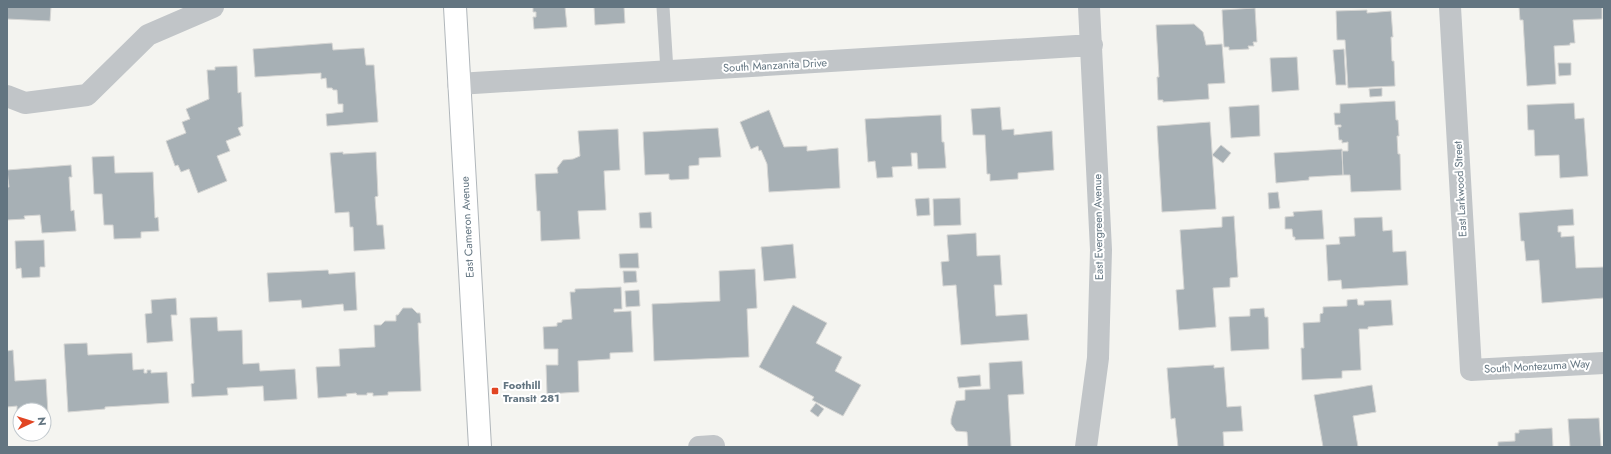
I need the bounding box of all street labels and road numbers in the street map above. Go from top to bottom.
street label: South Manzanita Drive [723,54,828,76]
street label: East Larkwood Street [1449,140,1470,237]
street label: East Evergreen Avenue [1089,173,1107,280]
street label: East Cameron Avenue [456,175,478,278]
street label: South Montezuma Way [1484,355,1591,377]

